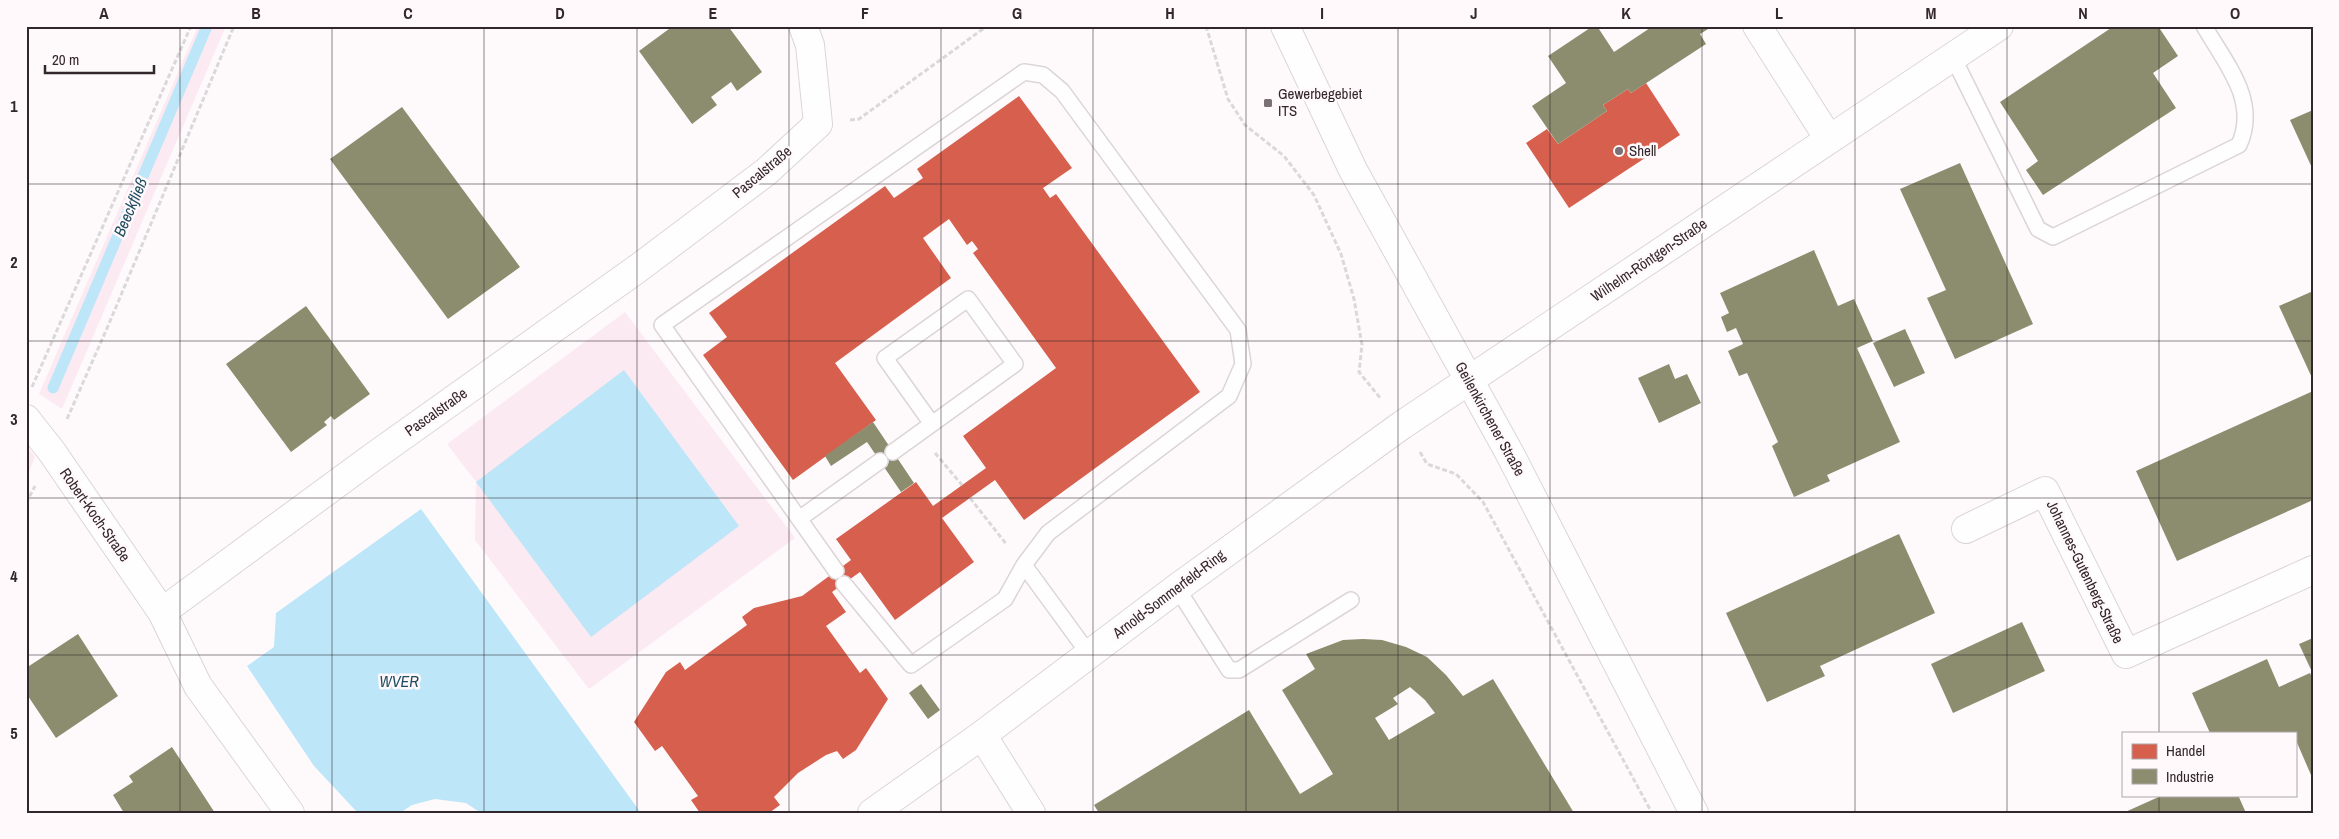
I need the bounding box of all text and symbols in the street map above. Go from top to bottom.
text: A [99,2,109,24]
text: B [251,2,261,24]
text: C [403,2,413,24]
text: D [555,2,565,24]
text: E [709,2,718,24]
text: F [861,2,869,24]
text: G [1012,2,1022,24]
text: H [1165,2,1175,24]
text: I [1320,2,1324,24]
text: J [1470,2,1478,24]
text: K [1621,2,1631,24]
text: L [1775,2,1783,24]
text: M [1926,2,1937,24]
text: N [2078,2,2088,24]
text: O [2230,2,2240,24]
scale bar [45,42,154,74]
text: 20 m [52,49,79,70]
place label: Gewerbegebiet ITS [1278,83,1363,121]
text: 1 [10,95,18,117]
marker: Gewerbegebiet ITS [1262,97,1274,109]
street label: Pascalstraße [727,140,796,203]
place label: Shell [1629,140,1656,161]
marker: Shell [1613,145,1625,157]
water label: Beeckfließ [108,174,152,240]
street label: Wilhelm-Röntgen-Straße [1586,213,1711,306]
text: 2 [10,251,18,273]
street label: Geilenkirchener Straße [1450,358,1531,480]
street label: Pascalstraße [400,382,471,441]
text: 3 [10,408,18,430]
street label: Robert-Koch-Straße [55,464,136,566]
street label: Johannes-Gutenberg-Straße [2042,497,2129,647]
street label: Arnold-Sommerfeld-Ring [1107,544,1229,644]
text: 4 [10,565,18,587]
water label: WVER [379,670,419,692]
text: 5 [10,722,18,744]
legend [2122,732,2296,796]
text: Handel [2166,740,2205,761]
text: Industrie [2166,766,2214,787]

